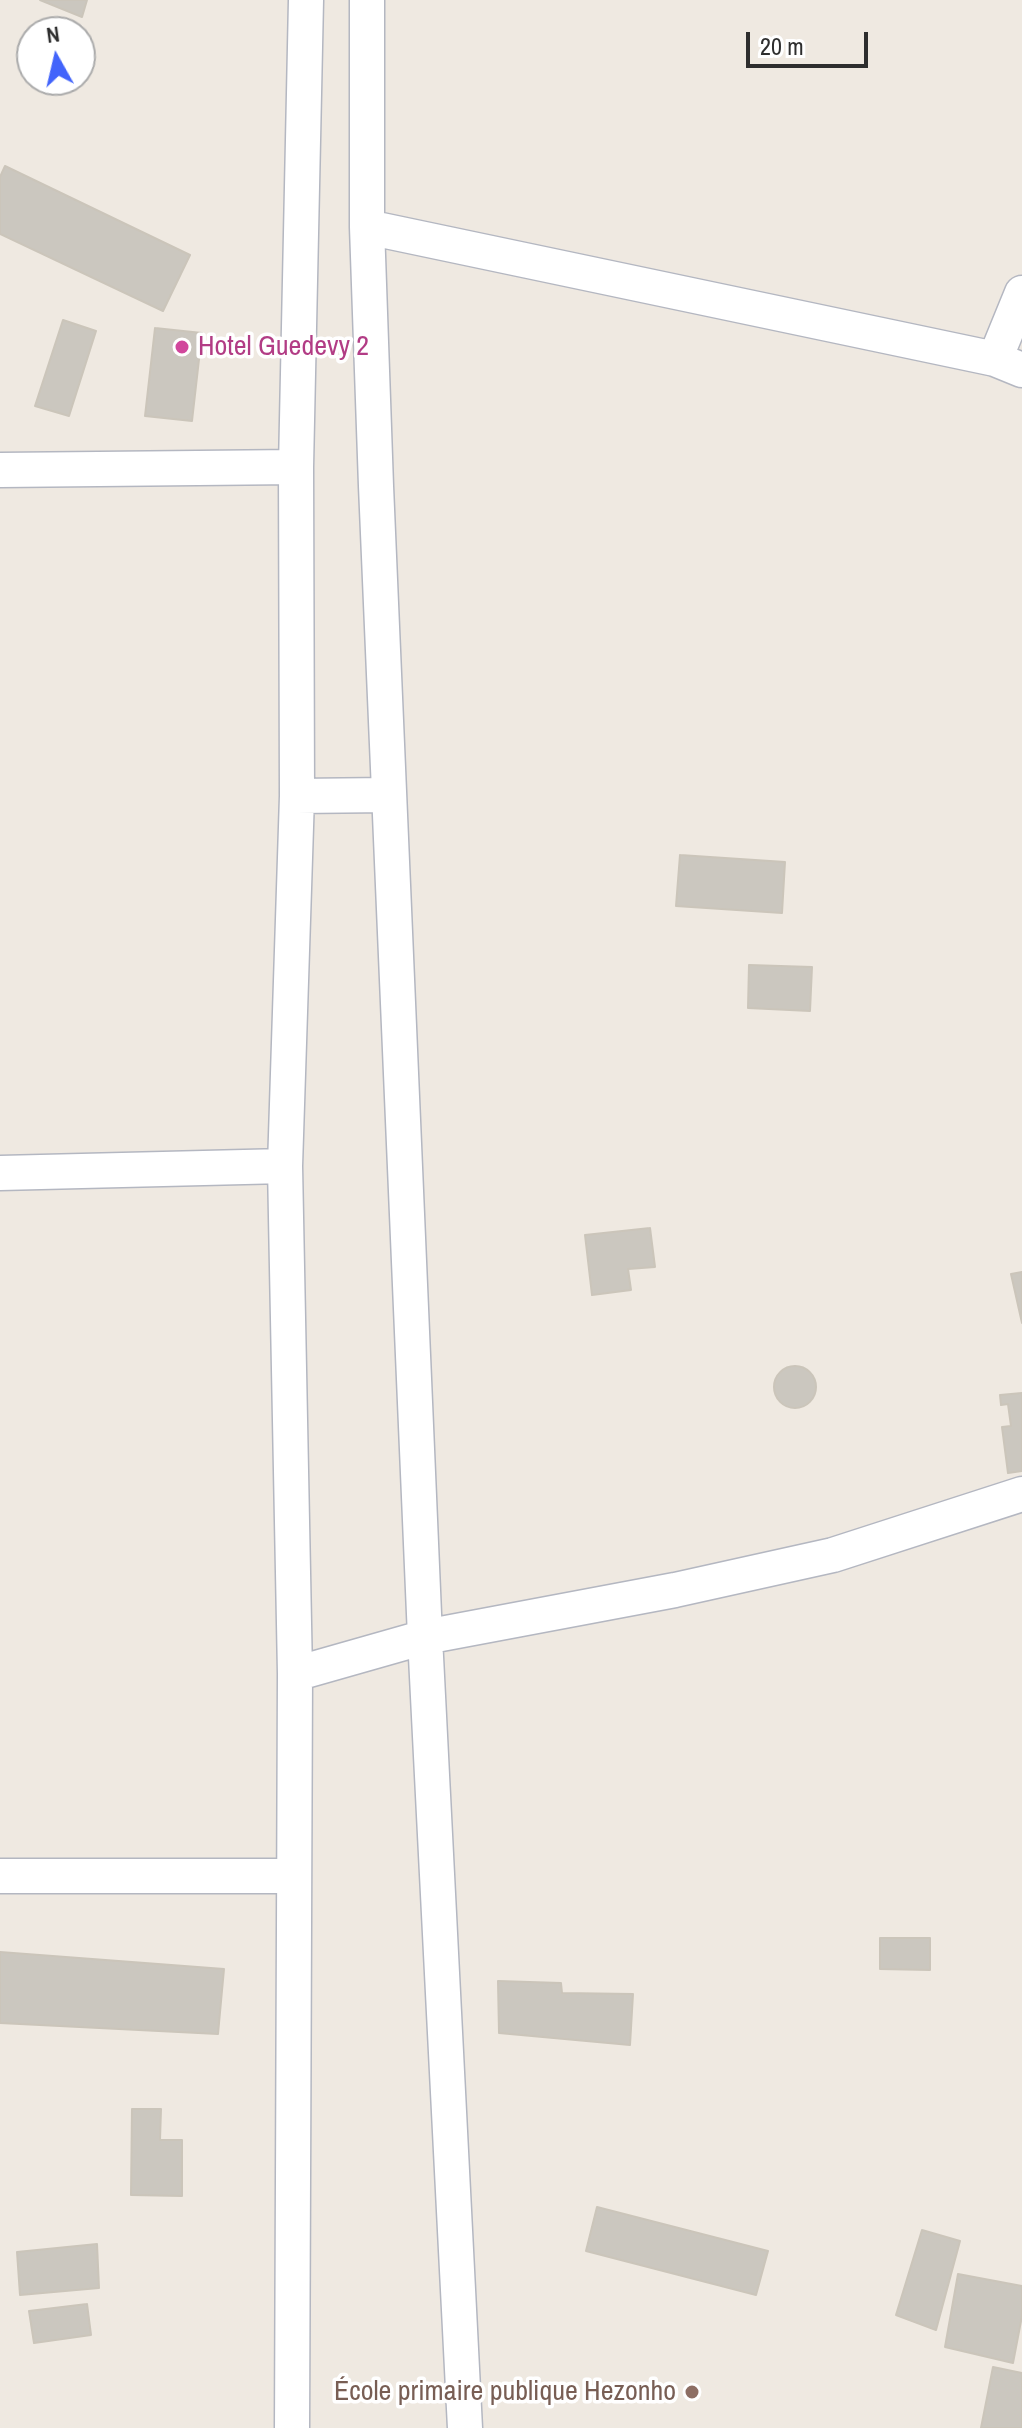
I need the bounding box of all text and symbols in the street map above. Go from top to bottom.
north arrow [16,16,96,96]
scale bar [750,16,872,66]
text: N [44,18,61,50]
text: 20 m [760,30,804,62]
place label: Hotel Guedevy 2 [198,330,369,364]
marker: Hotel Guedevy 2 [173,338,191,356]
place label: École primaire publique Hezonho [334,2375,676,2409]
marker: École primaire publique Hezonho [683,2383,701,2401]

